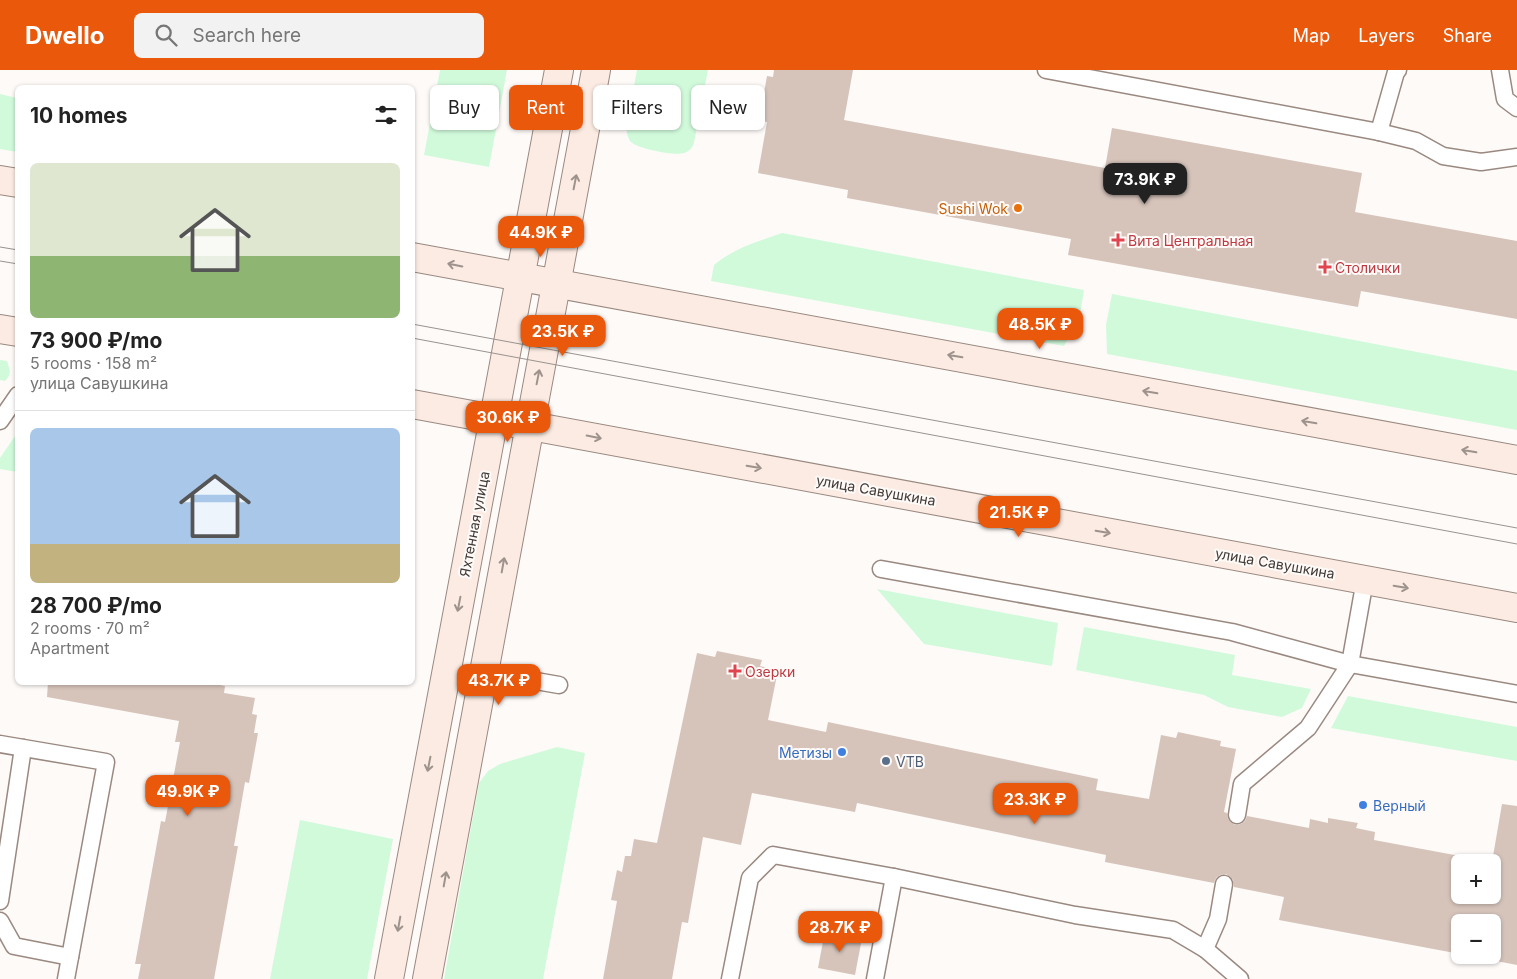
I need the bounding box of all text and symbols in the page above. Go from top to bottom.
search box [134,13,484,58]
text: Dwello [25,21,104,50]
icon: search [152,21,180,49]
text: Search here [192,24,301,47]
text: Map [1293,25,1330,46]
text: Layers [1358,25,1415,46]
text: Share [1443,25,1492,46]
chip: Buy [430,85,499,130]
chip: Rent [509,85,583,130]
chip: Filters [593,85,681,130]
chip: New [691,85,765,130]
icon: filters [372,101,400,129]
text: 10 homes [30,103,128,128]
pin: 73.9K ₽ [1099,162,1191,205]
text: 73.9K ₽ [1114,169,1176,189]
one-way arrow [570,175,580,191]
icon: home [170,195,260,285]
place label: Sushi Wok [939,200,1008,217]
marker: Sushi Wok [1012,202,1024,214]
pin: 44.9K ₽ [495,216,587,258]
text: 44.9K ₽ [509,222,573,242]
place label: Вита Центральная [1128,232,1253,249]
marker: Вита Центральная [1112,234,1124,246]
one-way arrow [448,259,464,269]
place label: Столички [1335,259,1400,276]
marker: Столички [1319,261,1331,273]
pin: 48.5K ₽ [994,308,1086,350]
pin: 23.5K ₽ [517,314,609,357]
text: 48.5K ₽ [1008,314,1072,334]
text: 23.5K ₽ [532,321,594,341]
text: 73 900 ₽/mo [30,328,162,353]
one-way arrow [948,351,964,360]
text: 5 rooms · 158 m² [30,353,157,373]
one-way arrow [534,370,544,386]
text: улица Савушкина [30,373,168,393]
one-way arrow [1142,387,1158,396]
pin: 30.6K ₽ [462,400,554,443]
text: 30.6K ₽ [476,407,540,427]
one-way arrow [1302,416,1318,426]
one-way arrow [586,433,602,443]
one-way arrow [1461,446,1477,456]
icon: home [170,461,260,551]
one-way arrow [746,463,762,473]
street label: Яхтенная улица [455,470,493,578]
street label: улица Савушкина [815,471,937,509]
pin: 21.5K ₽ [973,496,1065,538]
text: 21.5K ₽ [989,502,1049,522]
one-way arrow [1095,527,1111,537]
street label: улица Савушкина [1214,544,1336,582]
one-way arrow [499,557,509,573]
one-way arrow [1392,582,1408,592]
text: 28 700 ₽/mo [30,593,162,618]
one-way arrow [453,596,463,612]
text: 2 rooms · 70 m² [30,618,150,638]
text: Apartment [30,638,110,658]
place label: Озерки [745,663,795,680]
pin: 43.7K ₽ [453,664,545,706]
marker: Озерки [729,665,741,677]
text: 43.7K ₽ [468,670,530,690]
place label: Метизы [779,744,832,761]
marker: Метизы [836,746,848,758]
place label: VTB [896,753,924,770]
marker: VTB [880,755,892,767]
one-way arrow [423,756,433,772]
pin: 49.9K ₽ [142,774,234,817]
text: 49.9K ₽ [156,781,220,801]
pin: 23.3K ₽ [989,782,1081,825]
text: 23.3K ₽ [1004,789,1066,809]
place label: Верный [1373,797,1426,814]
marker: Верный [1357,799,1369,811]
map controls [1451,854,1501,964]
button: + [1451,854,1501,904]
one-way arrow [441,872,451,888]
pin: 28.7K ₽ [794,910,886,953]
button: − [1451,914,1501,964]
one-way arrow [394,915,403,931]
text: 28.7K ₽ [809,917,871,937]

